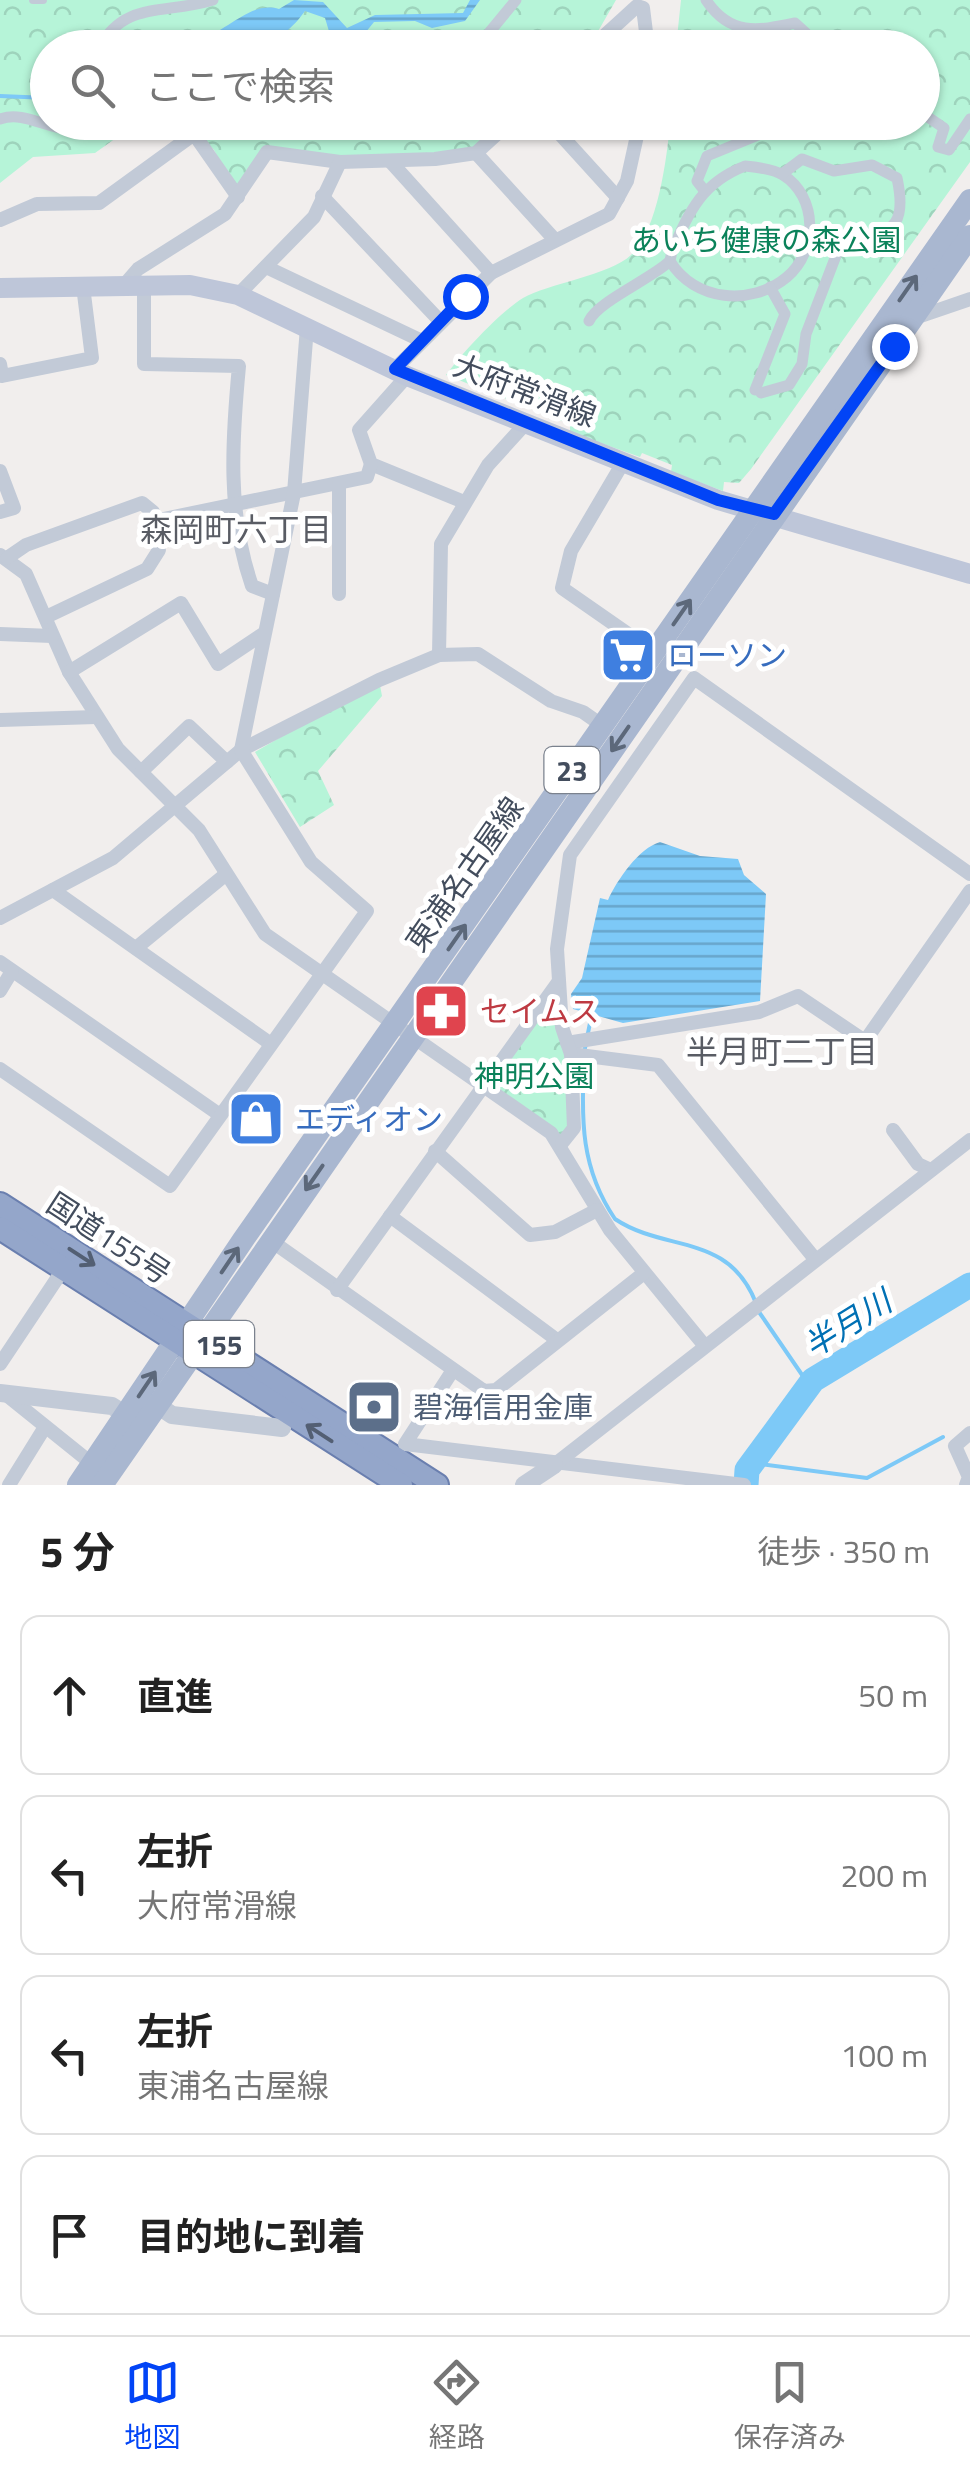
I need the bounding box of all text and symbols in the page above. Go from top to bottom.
search box [30,30,940,140]
text: ここで検索 [145,57,335,115]
icon: search [65,58,120,113]
park label: あいち健康の森公園 [631,217,901,263]
route start [443,274,489,320]
one-way arrow [897,275,918,303]
route end [872,324,918,370]
street label: 大府常滑線 [447,342,603,438]
district label: 森岡町六丁目 [140,505,332,553]
one-way arrow [671,599,692,626]
supermarket icon: ローソン [598,625,658,685]
place label: ローソン [667,632,787,678]
one-way arrow [610,725,631,753]
road number: 23 [544,747,600,793]
street label: 東浦名古屋線 [394,787,534,961]
one-way arrow [446,923,467,951]
pharmacy icon: セイムス [411,981,471,1041]
place label: セイムス [480,988,599,1034]
district label: 半月町二丁目 [686,1027,878,1075]
park label: 神明公園 [474,1053,594,1099]
shop icon: エディオン [226,1089,286,1149]
place label: エディオン [295,1096,443,1142]
one-way arrow [304,1164,325,1191]
street label: 国道155号 [38,1180,180,1296]
one-way arrow [67,1246,96,1267]
one-way arrow [219,1246,240,1274]
water label: 半月川 [794,1276,903,1369]
road number: 155 [184,1321,254,1367]
one-way arrow [136,1371,157,1398]
bank icon: 碧海信用金庫 [344,1377,404,1437]
place label: 碧海信用金庫 [413,1384,593,1430]
one-way arrow [305,1422,334,1443]
text: 5 分 [40,1519,115,1583]
text: 徒歩 · 350 m [757,1527,930,1575]
text: 直進 [137,1667,213,1725]
icon: ahead [42,1668,97,1723]
text: 50 m [858,1671,928,1719]
text: 左折 [137,1822,213,1880]
icon: left [42,1848,97,1903]
text: 200 m [840,1851,928,1899]
text: 大府常滑線 [137,1881,297,1929]
text: 左折 [137,2002,213,2060]
icon: left [42,2028,97,2083]
text: 100 m [840,2031,928,2079]
text: 東浦名古屋線 [137,2061,329,2109]
text: 目的地に到着 [137,2207,365,2265]
icon: arrive [42,2208,97,2263]
tab: 地図 [124,2355,180,2458]
tab: 経路 [429,2355,485,2458]
tab: 保存済み [734,2355,846,2458]

